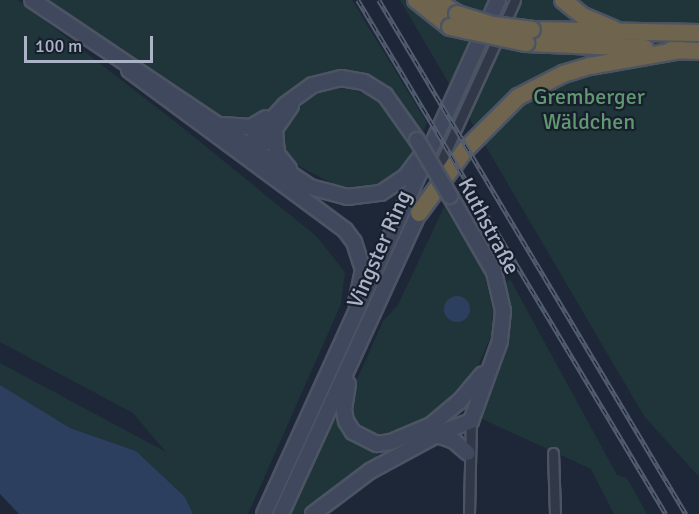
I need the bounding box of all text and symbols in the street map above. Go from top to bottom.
scale bar [27,24,156,62]
text: 100 m [35,35,82,57]
park label: Gremberger Wäldchen [533,83,645,134]
street label: Kuthstraße [453,173,525,279]
street label: Vingster Ring [341,186,417,312]

